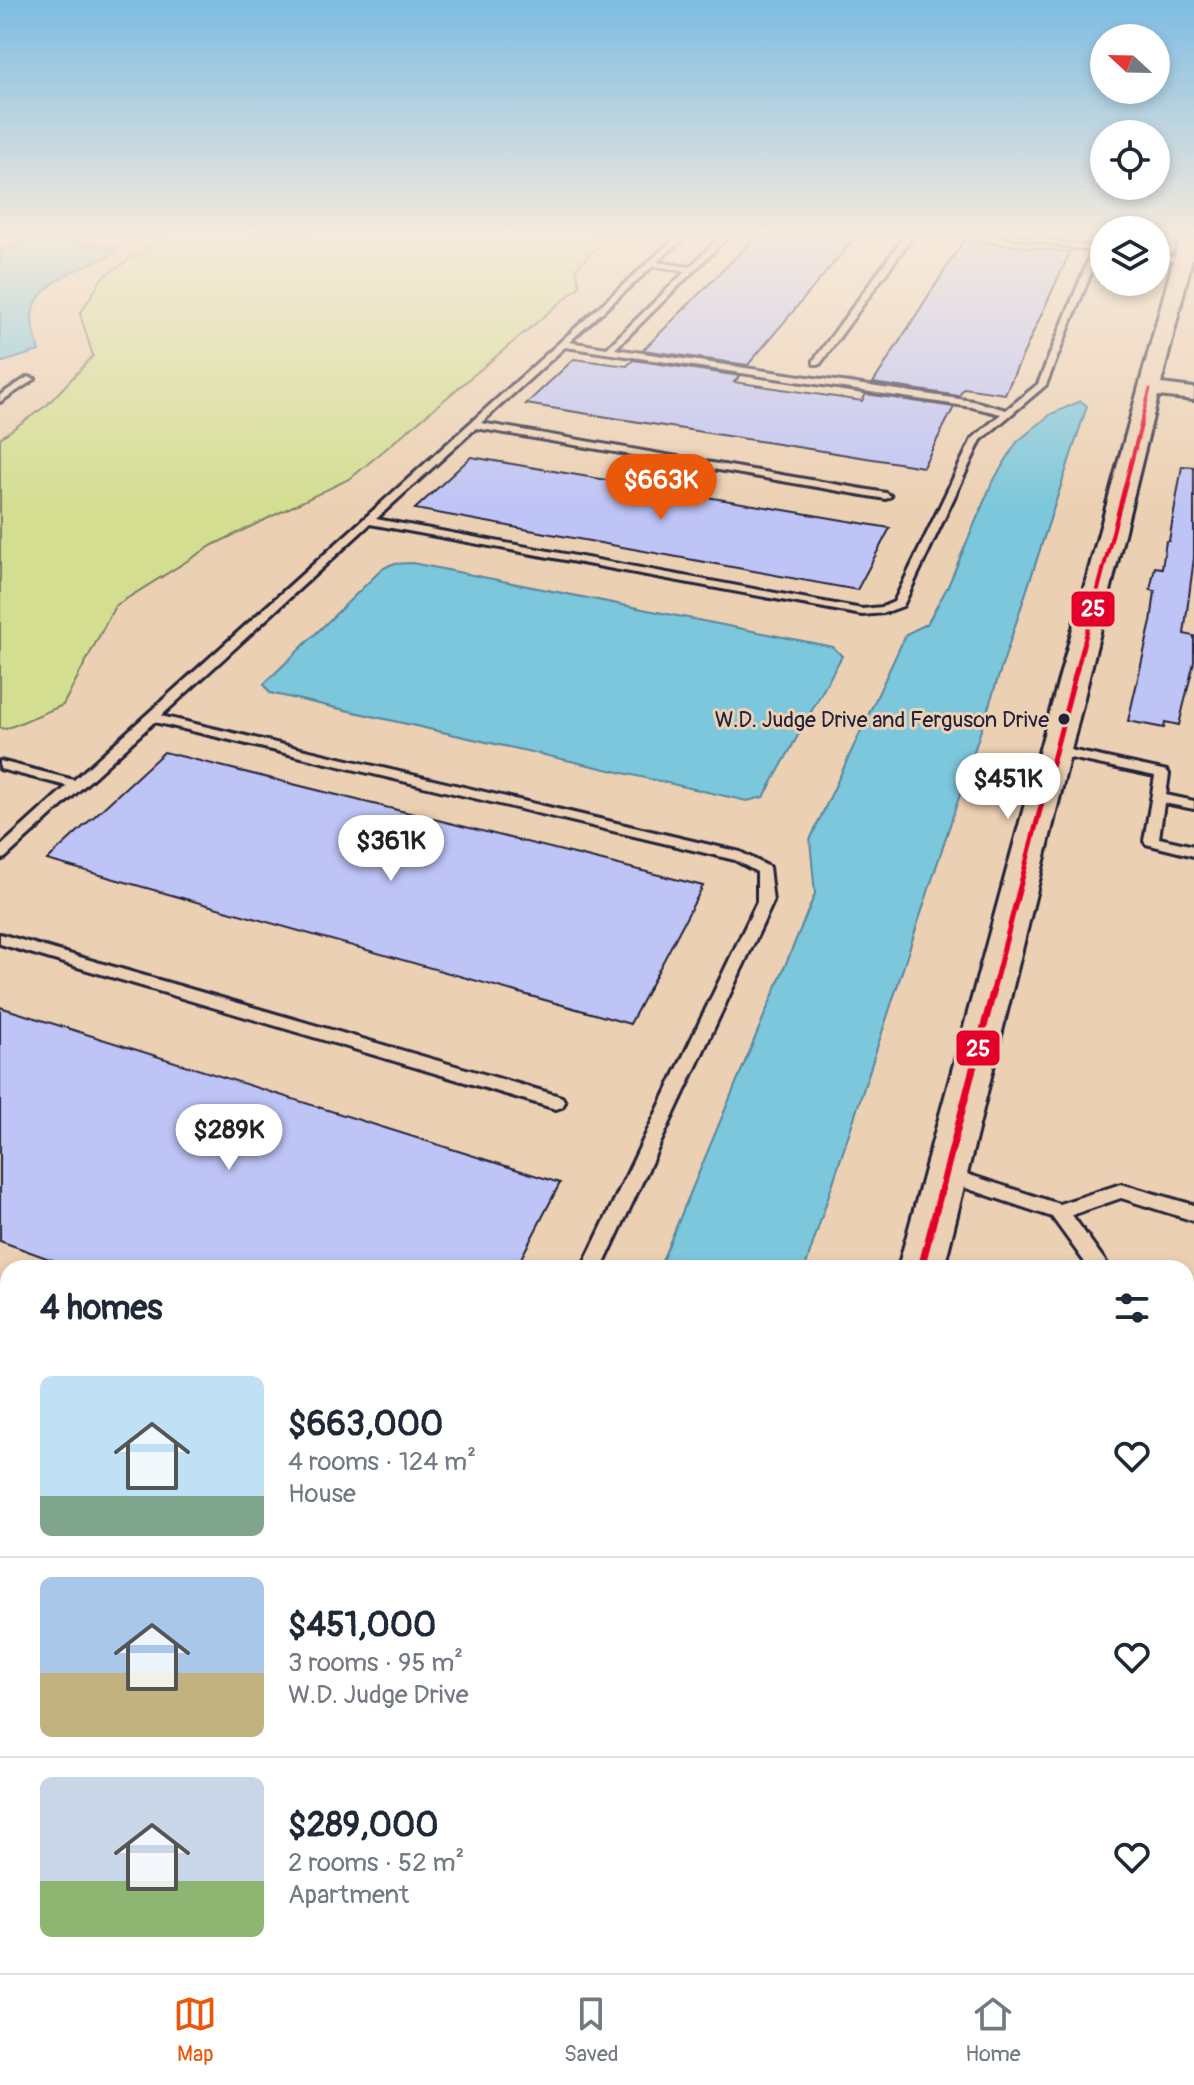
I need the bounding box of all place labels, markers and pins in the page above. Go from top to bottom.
pin: $663K [605,454,717,522]
place label: W.D. Judge Drive and Ferguson Drive [715,706,1049,734]
marker: W.D. Judge Drive and Ferguson Drive [1056,711,1072,727]
pin: $451K [952,753,1064,821]
pin: $361K [335,815,447,883]
pin: $289K [173,1104,285,1172]

